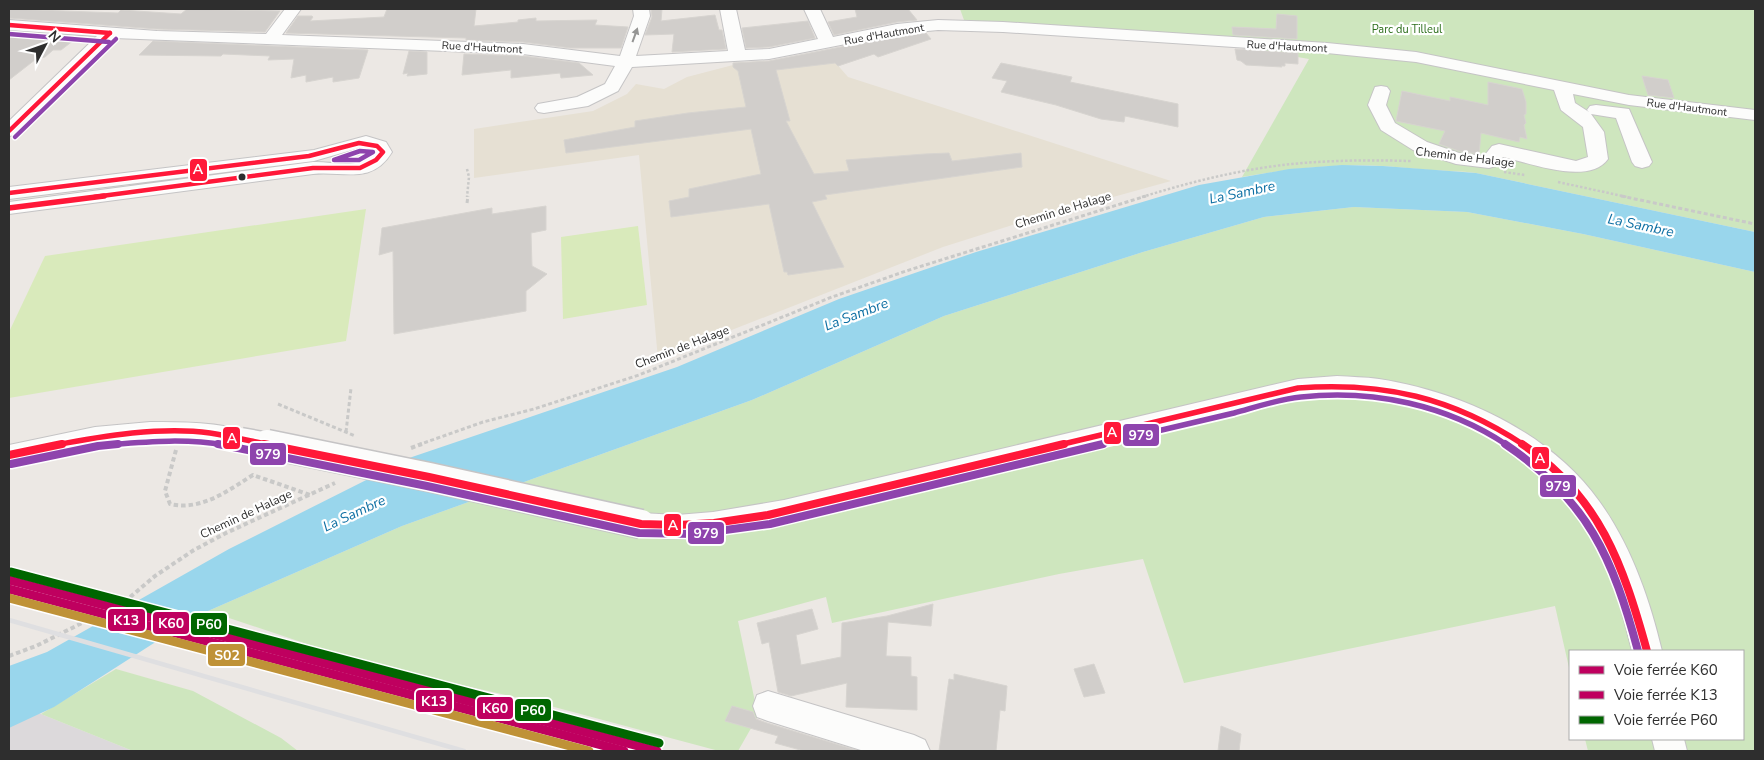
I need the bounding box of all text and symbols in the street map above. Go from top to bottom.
north arrow [20,20,70,70]
street label: Rue d'Hautmont [843,20,925,49]
park label: Parc du Tilleul [1372,22,1443,37]
text: N [44,27,65,47]
one-way arrow [632,28,639,43]
street label: Rue d'Hautmont [1246,37,1328,56]
street label: Rue d'Hautmont [441,38,523,57]
street label: Rue d'Hautmont [1646,95,1728,120]
street label: Chemin de Halage [1415,143,1515,171]
line badge: A [189,158,208,182]
text: A [193,160,204,179]
unlabelled marker [237,172,247,182]
water label: La Sambre [1207,176,1277,209]
street label: Chemin de Halage [1013,188,1113,232]
water label: La Sambre [1606,209,1676,242]
water label: La Sambre [821,293,891,335]
street label: Chemin de Halage [633,322,731,372]
line badge: A [1103,421,1122,445]
text: A [1107,423,1118,442]
line badge: 979 [1122,423,1160,447]
line badge: A [222,426,241,450]
text: 979 [1128,426,1154,445]
text: A [227,429,238,448]
line badge: 979 [249,442,287,466]
text: 979 [255,445,281,464]
line badge: A [1531,446,1550,470]
text: A [1535,449,1546,468]
line badge: 979 [1539,474,1577,498]
text: 979 [1545,477,1571,496]
street label: Chemin de Halage [198,486,294,542]
water label: La Sambre [320,490,389,536]
line badge: A [663,513,682,537]
text: A [668,516,679,535]
line badge: 979 [687,521,725,545]
text: 979 [693,524,719,543]
line badge: K13 [107,608,146,632]
text: K13 [113,611,139,630]
line badge: K60 [152,611,190,635]
line badge: P60 [190,612,228,636]
text: K60 [158,614,184,633]
text: P60 [196,615,222,634]
line badge: S02 [207,643,246,667]
text: S02 [214,646,240,665]
legend [1569,650,1744,740]
text: Voie ferrée K60 [1613,660,1718,680]
text: Voie ferrée K13 [1613,685,1718,705]
line badge: K13 [415,689,453,713]
text: K13 [421,692,447,711]
line badge: K60 [476,696,514,720]
line badge: P60 [514,698,552,722]
text: K60 [482,699,508,718]
text: P60 [520,701,546,720]
text: Voie ferrée P60 [1613,710,1718,730]

